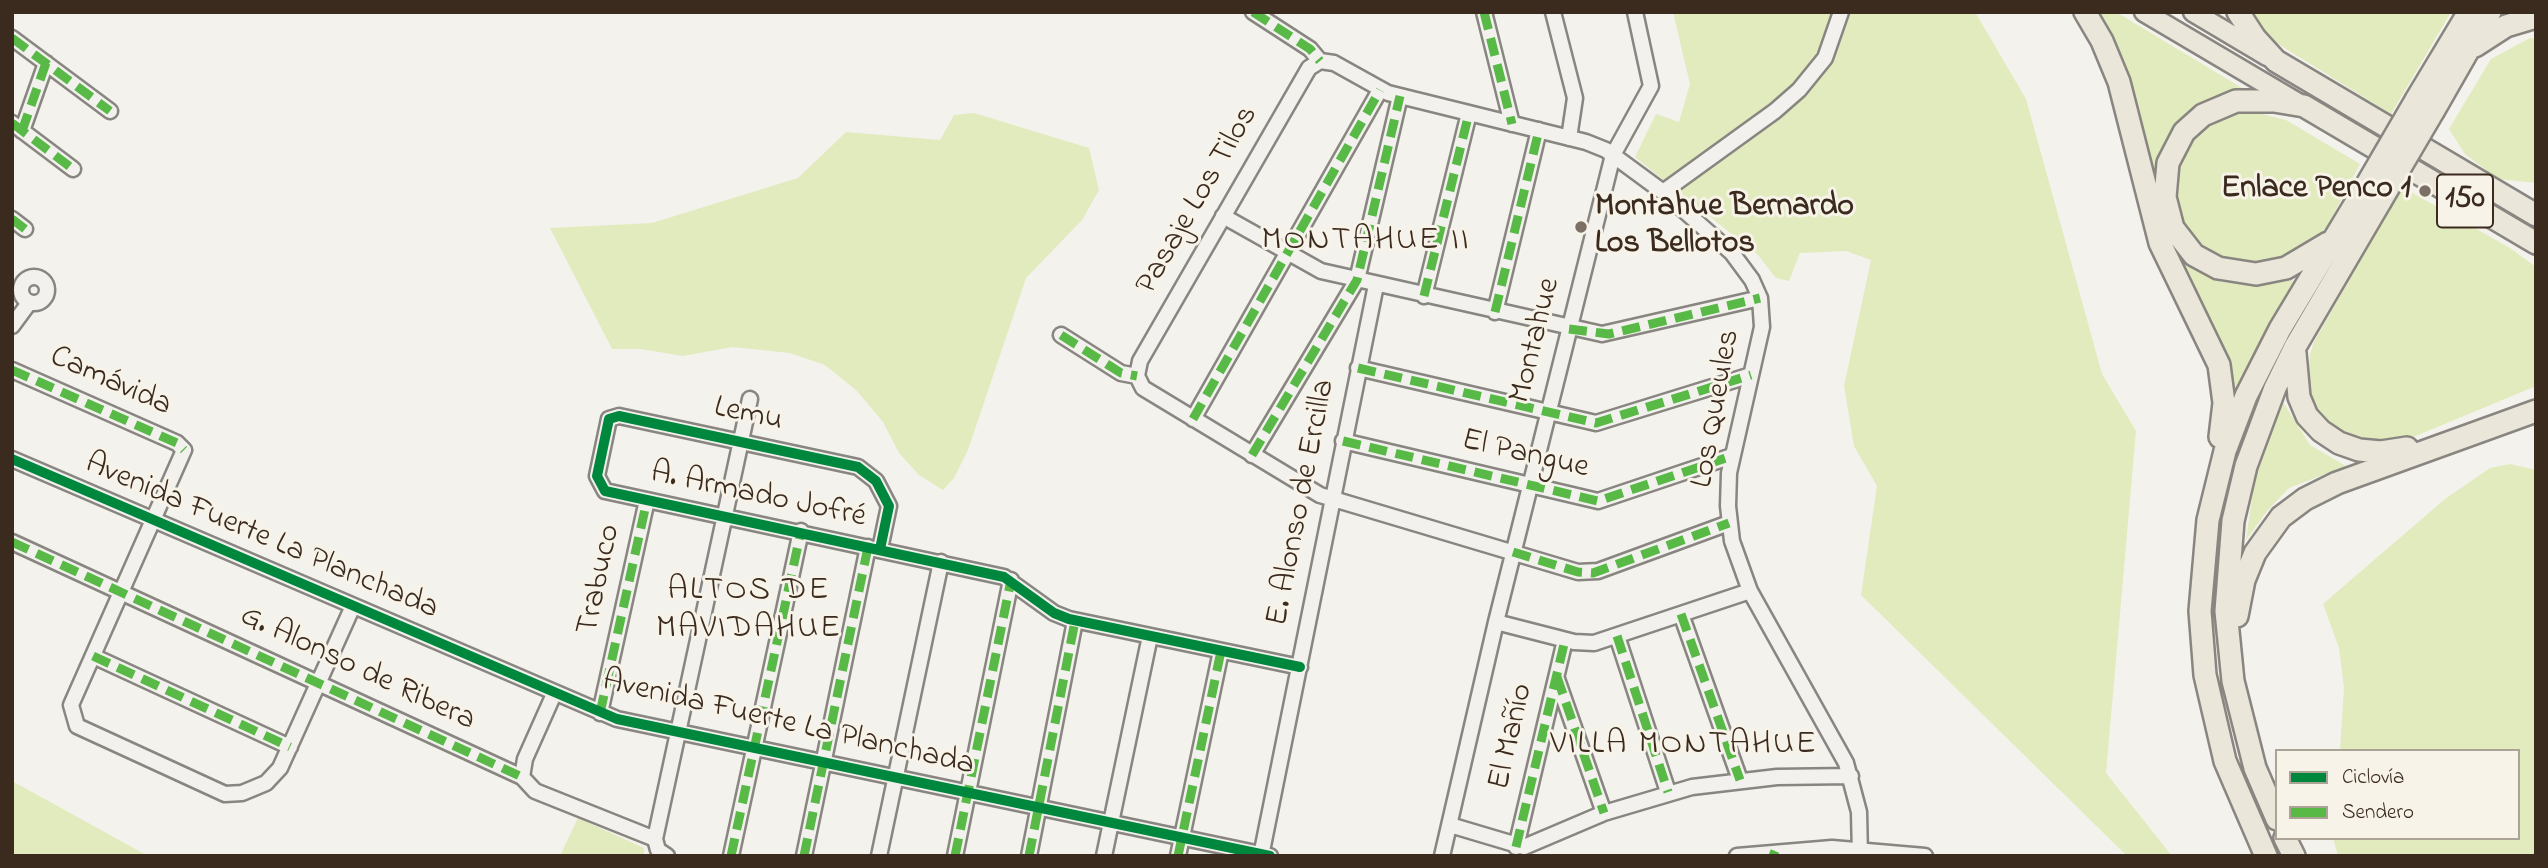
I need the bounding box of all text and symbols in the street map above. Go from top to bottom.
street label: Pasaje Los Tilos [1130,100,1268,302]
place label: Enlace Penco 1 [2221,172,2411,210]
road number: 150 [2437,174,2493,228]
marker: Enlace Penco 1 [2417,183,2433,199]
place label: Montahue Bernardo Los Bellotos [1595,190,1854,265]
marker: Montahue Bernardo Los Bellotos [1573,219,1589,235]
district label: MONTAHUE II [1263,223,1469,263]
street label: Montahue [1503,274,1571,408]
street label: Los Queules [1685,327,1751,491]
street label: Camávida [43,339,177,427]
street label: E. Alonso de Ercilla [1260,377,1346,629]
street label: Lemu [710,390,786,442]
street label: El Pangue [1458,423,1592,489]
street label: Avenida Fuerte La Planchada [78,446,444,630]
street label: A. Armado Jofré [647,455,869,539]
street label: Trabuco [571,521,631,639]
district label: ALTOS DE MAVIDAHUE [657,573,841,651]
street label: G. Alonso de Ribera [233,599,481,741]
street label: Avenida Fuerte La Planchada [598,664,978,786]
street label: El Mañío [1482,680,1544,794]
district label: VILLA MONTAHUE [1552,727,1816,767]
legend [2275,749,2520,840]
text: Ciclovía [2342,763,2404,793]
text: Sendero [2342,798,2414,828]

